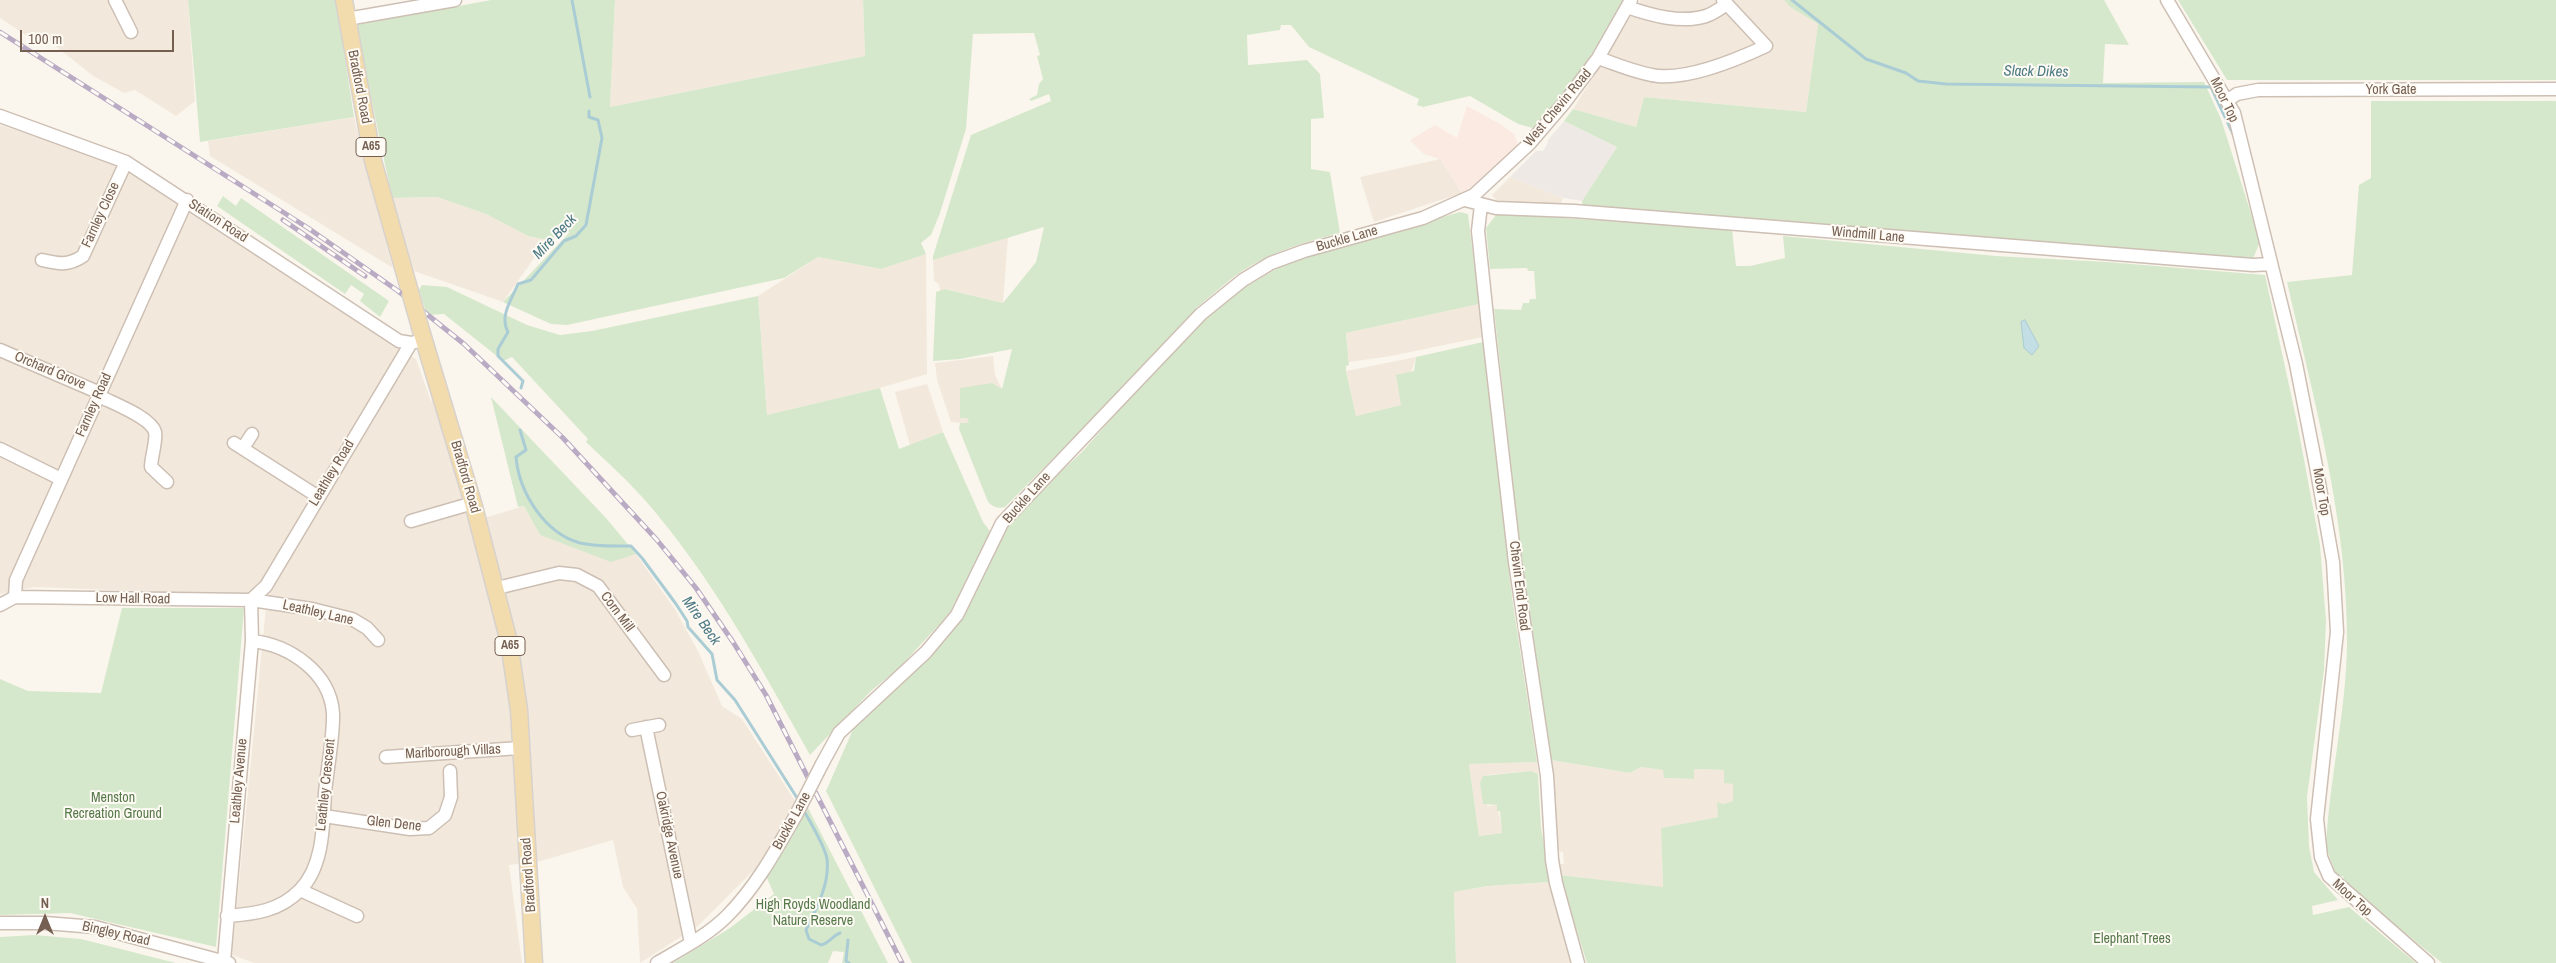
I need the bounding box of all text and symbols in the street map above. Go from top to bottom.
scale bar [22,20,176,52]
text: 100 m [28,28,62,49]
street label: Bradford Road [344,49,374,125]
water label: Slack Dikes [2003,62,2069,82]
street label: West Chevin Road [1521,66,1595,150]
street label: Moor Top [2206,75,2242,125]
street label: York Gate [2366,82,2416,98]
road number: A65 [356,138,386,156]
street label: Farnley Close [79,180,123,250]
street label: Station Road [185,196,251,246]
water label: Mire Beck [529,211,581,263]
street label: Buckle Lane [1314,222,1380,256]
street label: Windmill Lane [1831,223,1905,247]
street label: Orchard Grove [12,348,88,394]
street label: Farnley Road [72,370,116,440]
street label: Leathley Road [306,437,358,509]
street label: Bradford Road [447,439,483,515]
street label: Moor Top [2309,467,2333,517]
street label: Buckle Lane [1000,469,1054,527]
street label: Chevin End Road [1505,540,1533,632]
street label: Corn Mill [596,589,638,635]
street label: Low Hall Road [96,590,170,608]
water label: Mire Beck [678,593,724,649]
street label: Leathley Lane [281,597,355,629]
road number: A65 [495,636,525,656]
street label: Leathley Avenue [227,738,251,824]
street label: Leathley Crescent [313,738,339,832]
street label: Marlborough Villas [405,741,501,763]
street label: Buckle Lane [769,789,815,853]
park label: Menston Recreation Ground [64,790,162,822]
street label: Oakridge Avenue [652,790,686,880]
street label: Glen Dene [366,813,422,835]
street label: Bradford Road [518,837,540,913]
street label: Moor Top [2329,876,2375,920]
north arrow [20,893,70,943]
text: N [41,894,49,912]
park label: High Royds Woodland Nature Reserve [756,897,870,930]
street label: Bingley Road [81,918,151,950]
park label: Elephant Trees [2093,931,2171,947]

